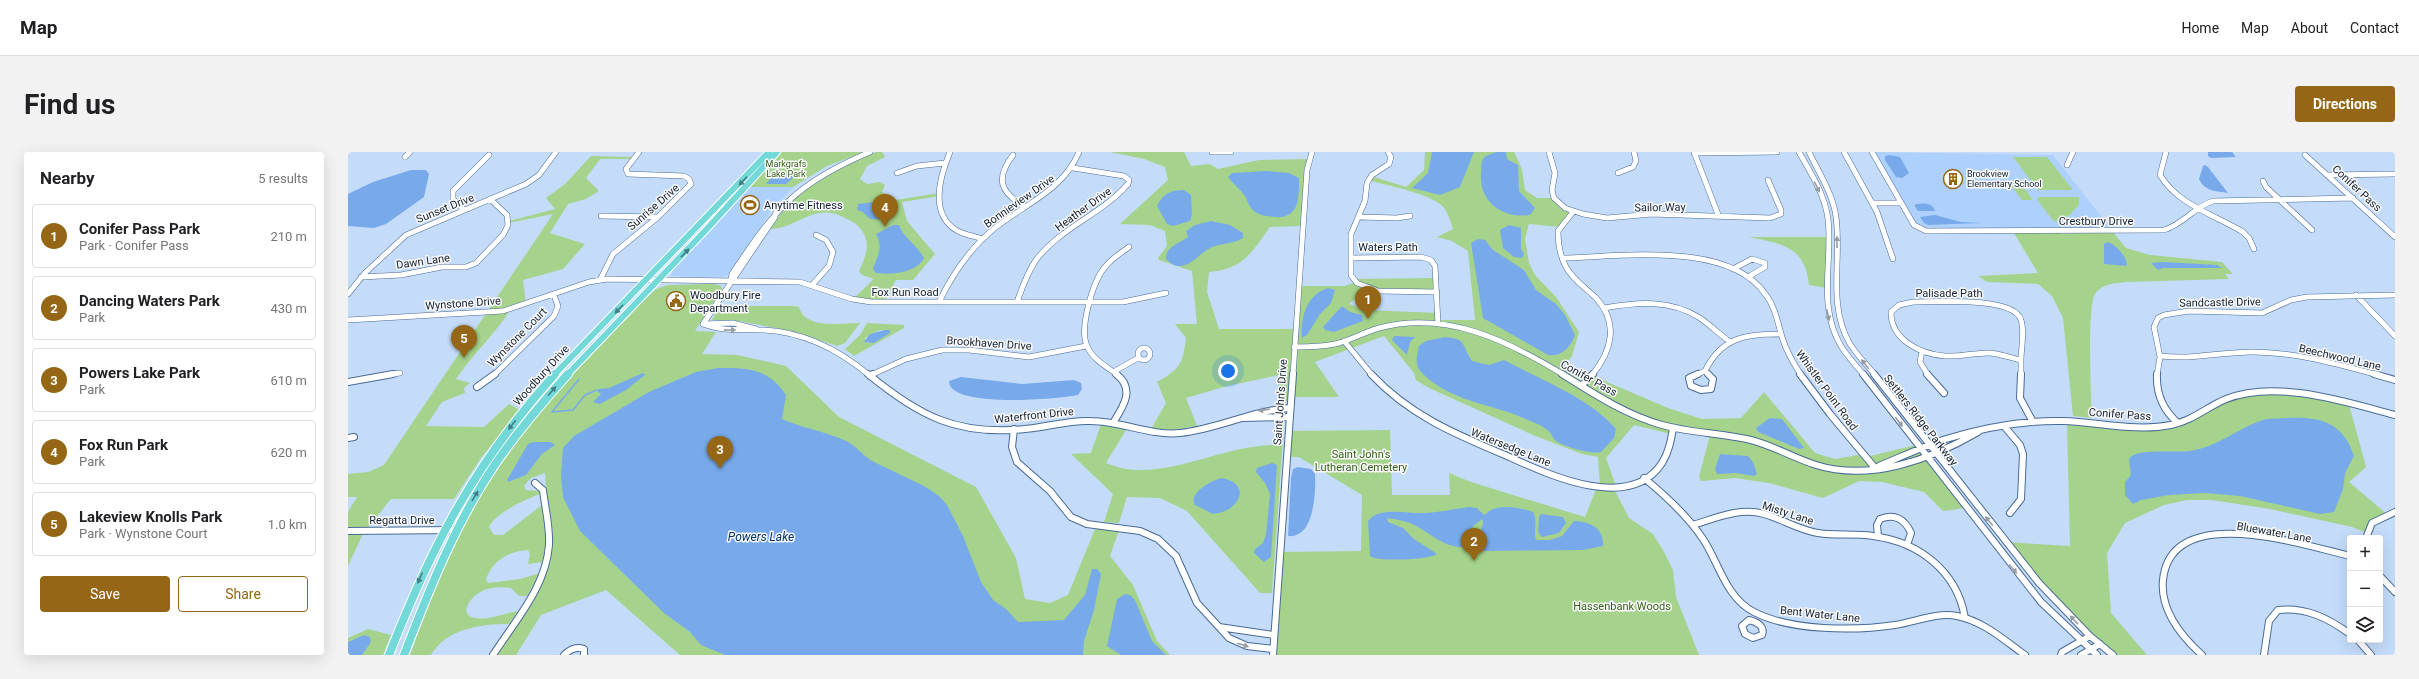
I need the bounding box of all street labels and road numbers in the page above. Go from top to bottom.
street label: Conifer Pass [2329,162,2384,215]
street label: Bonnieview Drive [981,172,1057,231]
street label: Sunrise Drive [625,181,682,233]
street label: Heather Drive [1053,185,1114,234]
street label: Sunset Drive [414,191,476,226]
street label: Sailor Way [1634,201,1687,214]
street label: Crestbury Drive [2059,215,2133,228]
street label: Waters Path [1358,241,1418,254]
street label: Dawn Lane [395,251,451,272]
street label: Fox Run Road [871,286,939,299]
street label: Palisade Path [1915,287,1983,300]
street label: Wynstone Drive [425,294,501,313]
street label: Sandcastle Drive [2179,295,2261,310]
street label: Wynstone Court [485,305,550,370]
street label: Brookhaven Drive [946,334,1032,353]
street label: Woodbury Drive [511,342,572,408]
street label: Beechwood Lane [2298,342,2382,373]
street label: Whistler Point Road [1793,348,1860,433]
street label: Saint John's Drive [1271,358,1290,445]
street label: Conifer Pass [1558,358,1619,399]
street label: Settlers Ridge Parkway [1881,372,1961,469]
street label: Waterfront Drive [994,405,1074,426]
street label: Conifer Pass [2088,406,2152,423]
street label: Watersedge Lane [1469,426,1553,469]
street label: Misty Lane [1760,499,1815,528]
street label: Regatta Drive [369,514,435,527]
street label: Bluewater Lane [2236,520,2312,545]
street label: Bent Water Lane [1779,604,1861,625]

